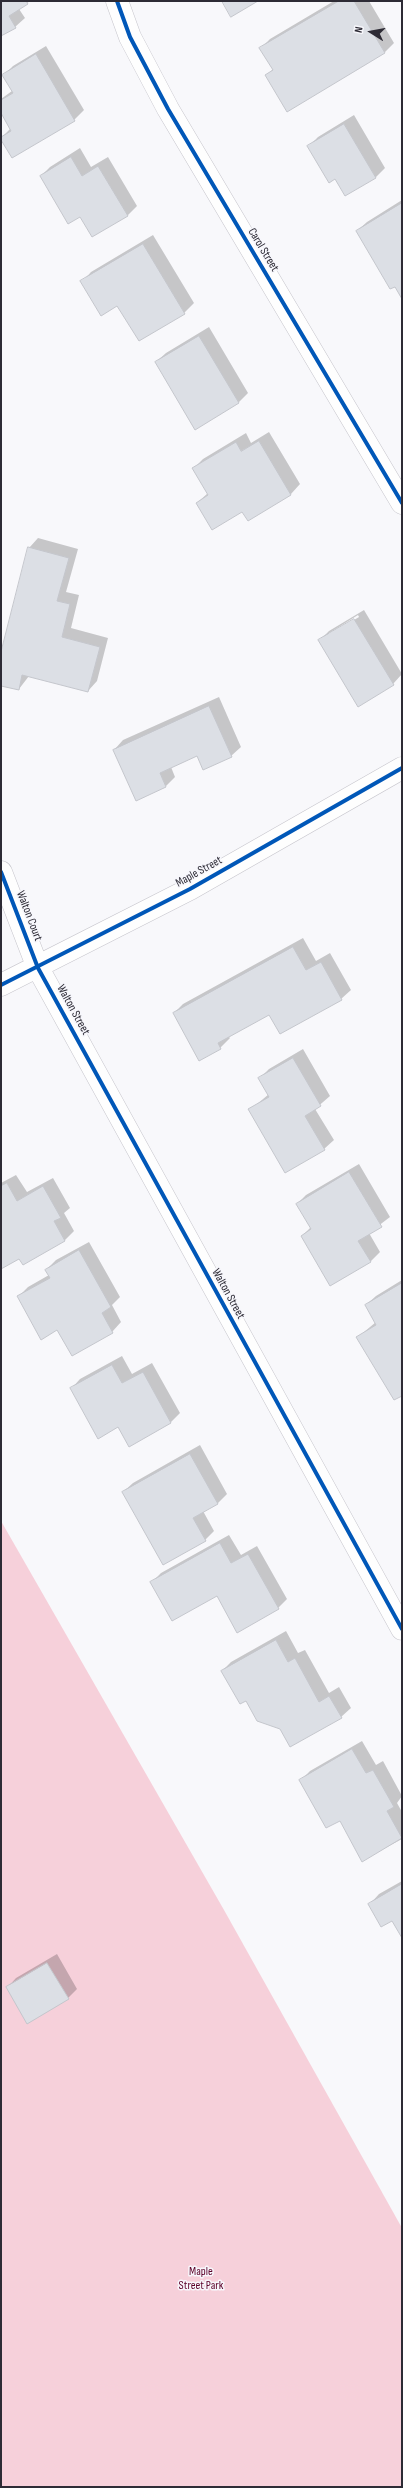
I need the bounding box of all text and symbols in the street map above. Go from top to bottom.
north arrow [351,12,391,52]
text: N [352,25,366,34]
street label: Carol Street [244,226,282,274]
street label: Maple Street [173,853,225,891]
street label: Walton Court [13,889,45,943]
street label: Walton Street [53,982,93,1038]
street label: Walton Street [208,1266,248,1322]
park label: Maple Street Park [179,2265,223,2293]

